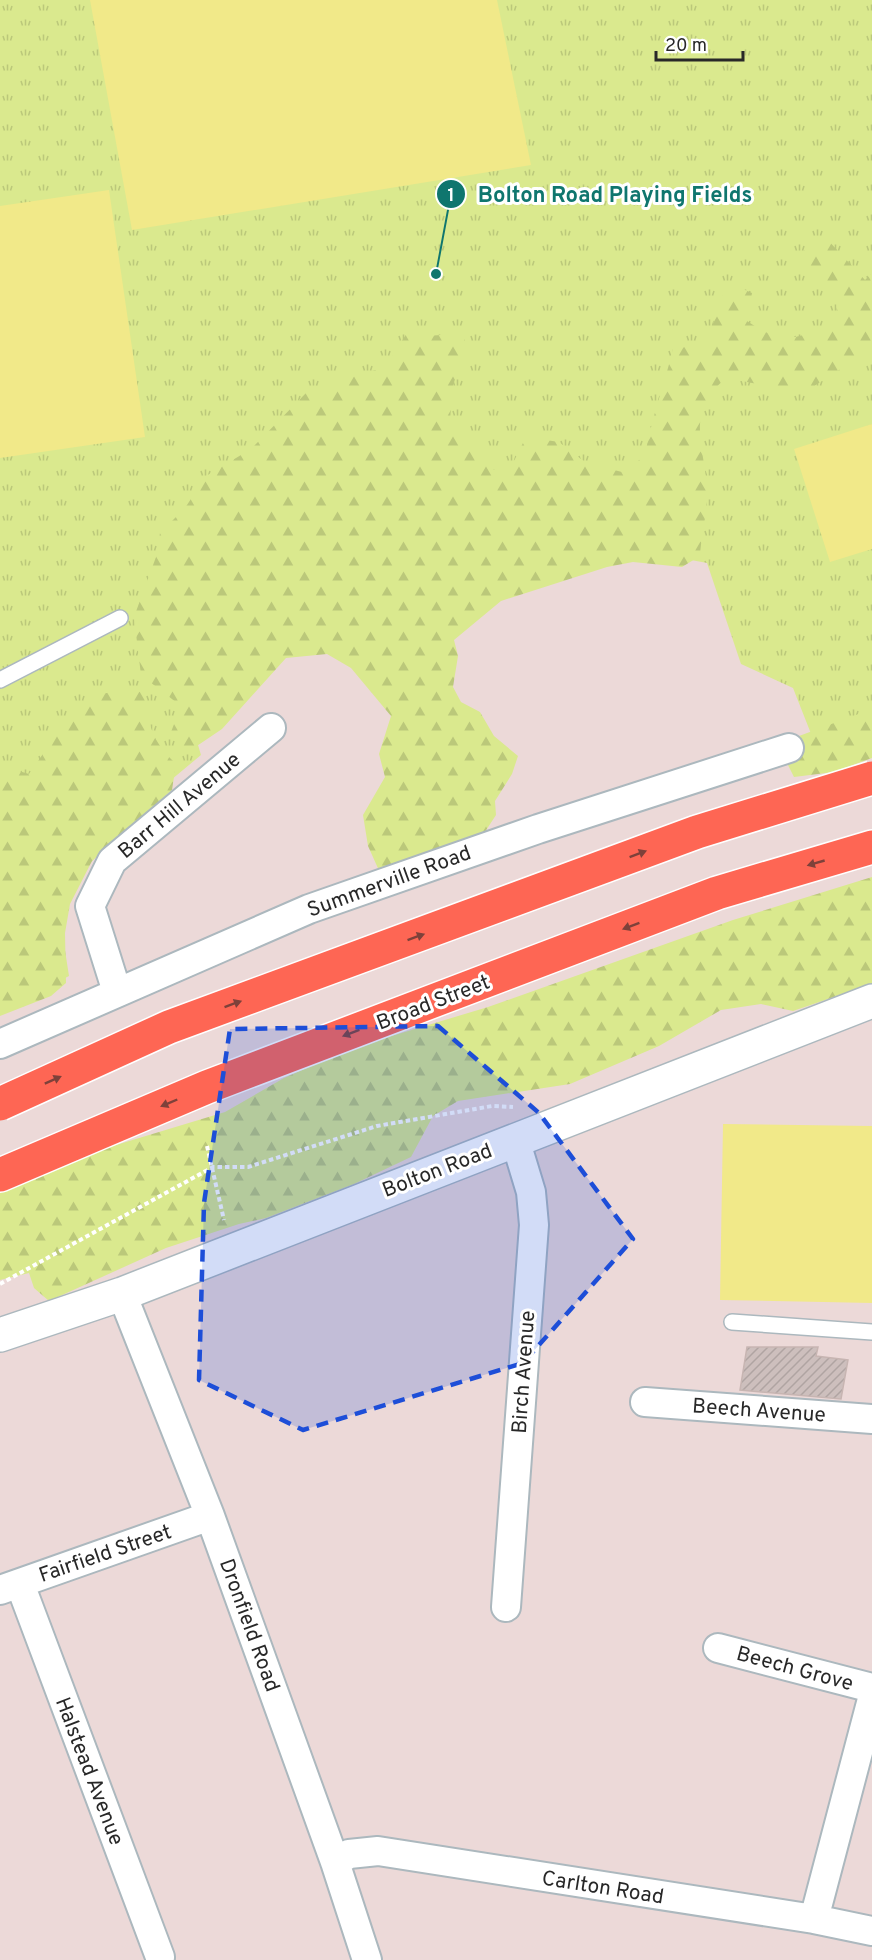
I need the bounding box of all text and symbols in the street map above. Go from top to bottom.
scale bar [656,24,743,62]
text: 20 m [665,35,707,58]
callout: Bolton Road Playing Fields [436,174,765,214]
text: Bolton Road Playing Fields [478,183,752,210]
text: 1 [447,185,455,208]
street label: Barr Hill Avenue [113,747,247,865]
street label: Summerville Road [304,840,475,925]
one-way arrow [629,849,647,858]
one-way arrow [807,859,825,868]
one-way arrow [622,921,640,931]
one-way arrow [407,932,425,942]
street label: Broad Street [373,969,494,1037]
one-way arrow [224,999,242,1009]
one-way arrow [342,1029,360,1038]
one-way arrow [45,1075,62,1084]
one-way arrow [160,1098,178,1108]
street label: Bolton Road [379,1138,496,1205]
street label: Birch Avenue [507,1310,542,1435]
street label: Beech Avenue [691,1393,827,1430]
street label: Fairfield Street [36,1519,175,1590]
street label: Dronfield Road [212,1555,285,1696]
street label: Beech Grove [733,1641,856,1698]
street label: Halstead Avenue [48,1694,129,1849]
street label: Carlton Road [540,1866,666,1911]

